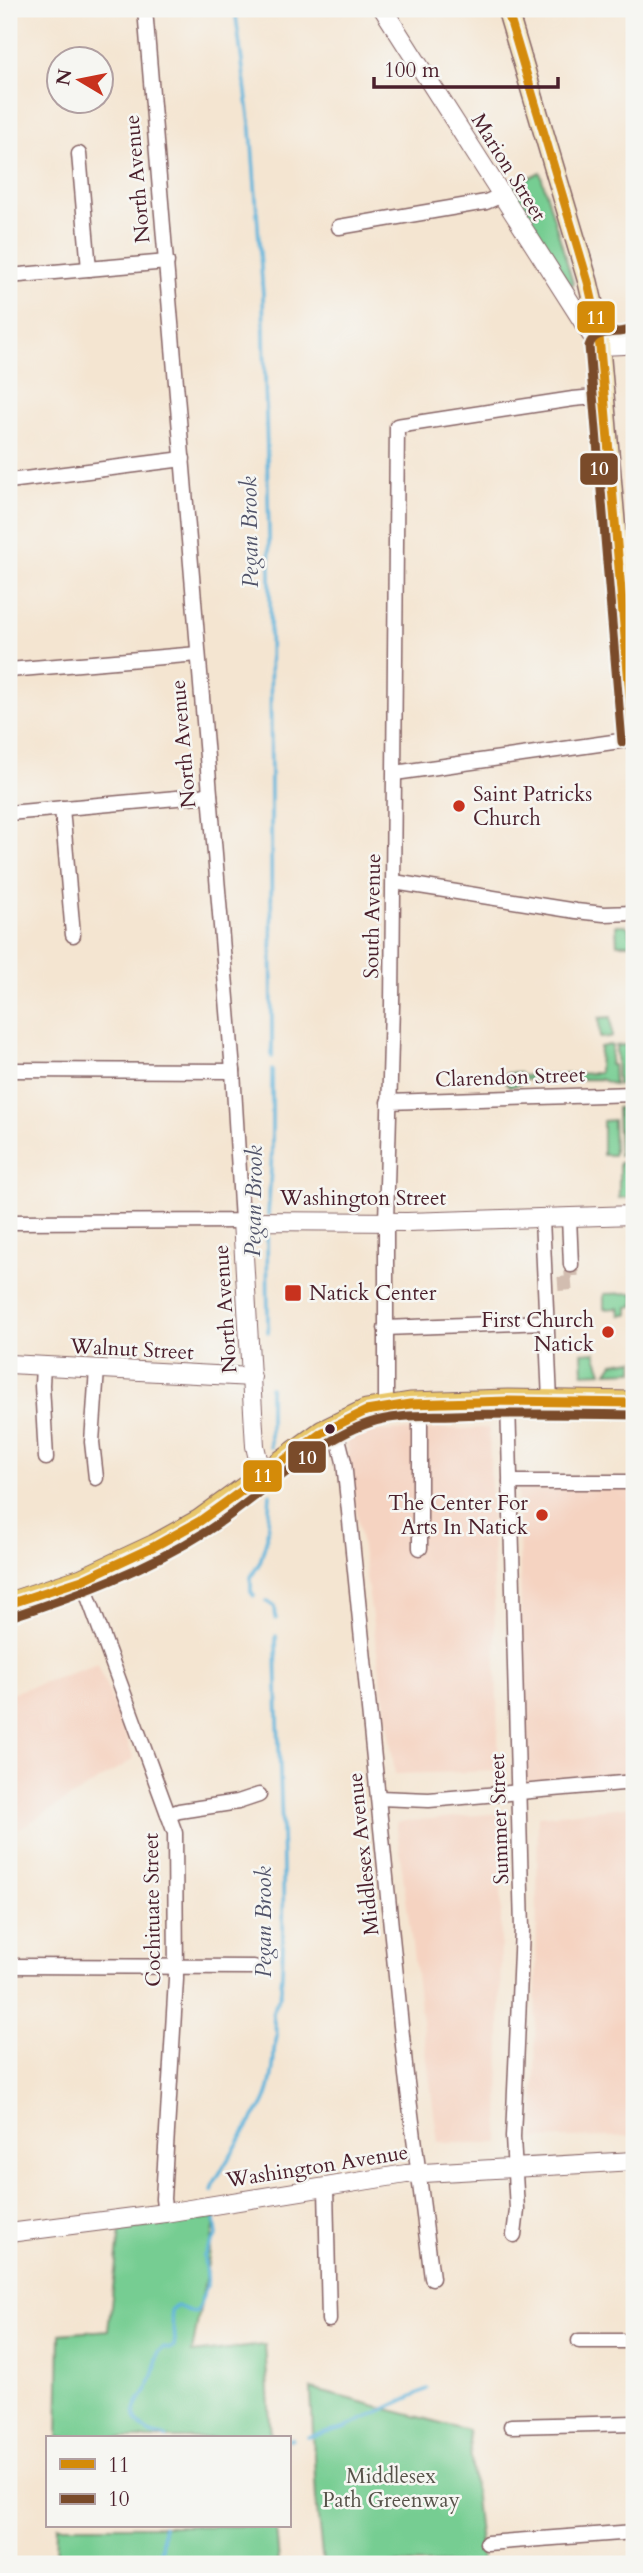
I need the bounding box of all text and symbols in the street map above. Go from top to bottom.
north arrow [46,46,116,116]
scale bar [374,46,557,90]
text: 100 m [384,56,440,85]
text: N [50,66,79,88]
street label: Marion Street [464,108,553,227]
street label: North Avenue [117,114,158,244]
line badge: 11 [576,300,616,334]
text: 11 [586,305,606,331]
line badge: 10 [579,452,619,486]
text: 10 [589,456,609,482]
water label: Pegan Brook [233,475,266,588]
street label: North Avenue [163,679,204,809]
place label: Saint Patricks Church [473,780,592,833]
marker: Saint Patricks Church [451,798,467,814]
street label: South Avenue [357,853,388,979]
street label: Clarendon Street [434,1060,586,1095]
water label: Pegan Brook [237,1144,270,1257]
street label: Washington Street [279,1184,447,1213]
street label: North Avenue [207,1244,244,1374]
place label: Natick Center [309,1279,437,1308]
marker: Natick Center [283,1283,303,1303]
place label: First Church Natick [481,1306,595,1359]
marker: First Church Natick [600,1324,616,1340]
street label: Walnut Street [68,1332,195,1367]
unlabelled marker [323,1422,337,1436]
line badge: 10 [287,1440,327,1474]
text: 10 [297,1445,317,1471]
line badge: 11 [242,1459,283,1493]
text: 11 [253,1463,273,1489]
place label: The Center For Arts In Natick [388,1489,529,1542]
marker: The Center For Arts In Natick [534,1507,550,1523]
street label: Summer Street [483,1753,516,1885]
street label: Middlesex Avenue [341,1771,386,1937]
street label: Cochituate Street [137,1832,168,1987]
water label: Pegan Brook [248,1866,279,1978]
street label: Washington Avenue [223,2138,410,2195]
legend [46,2436,290,2528]
text: 11 [108,2451,130,2480]
park label: Middlesex Path Greenway [322,2462,460,2515]
text: 10 [108,2485,130,2514]

